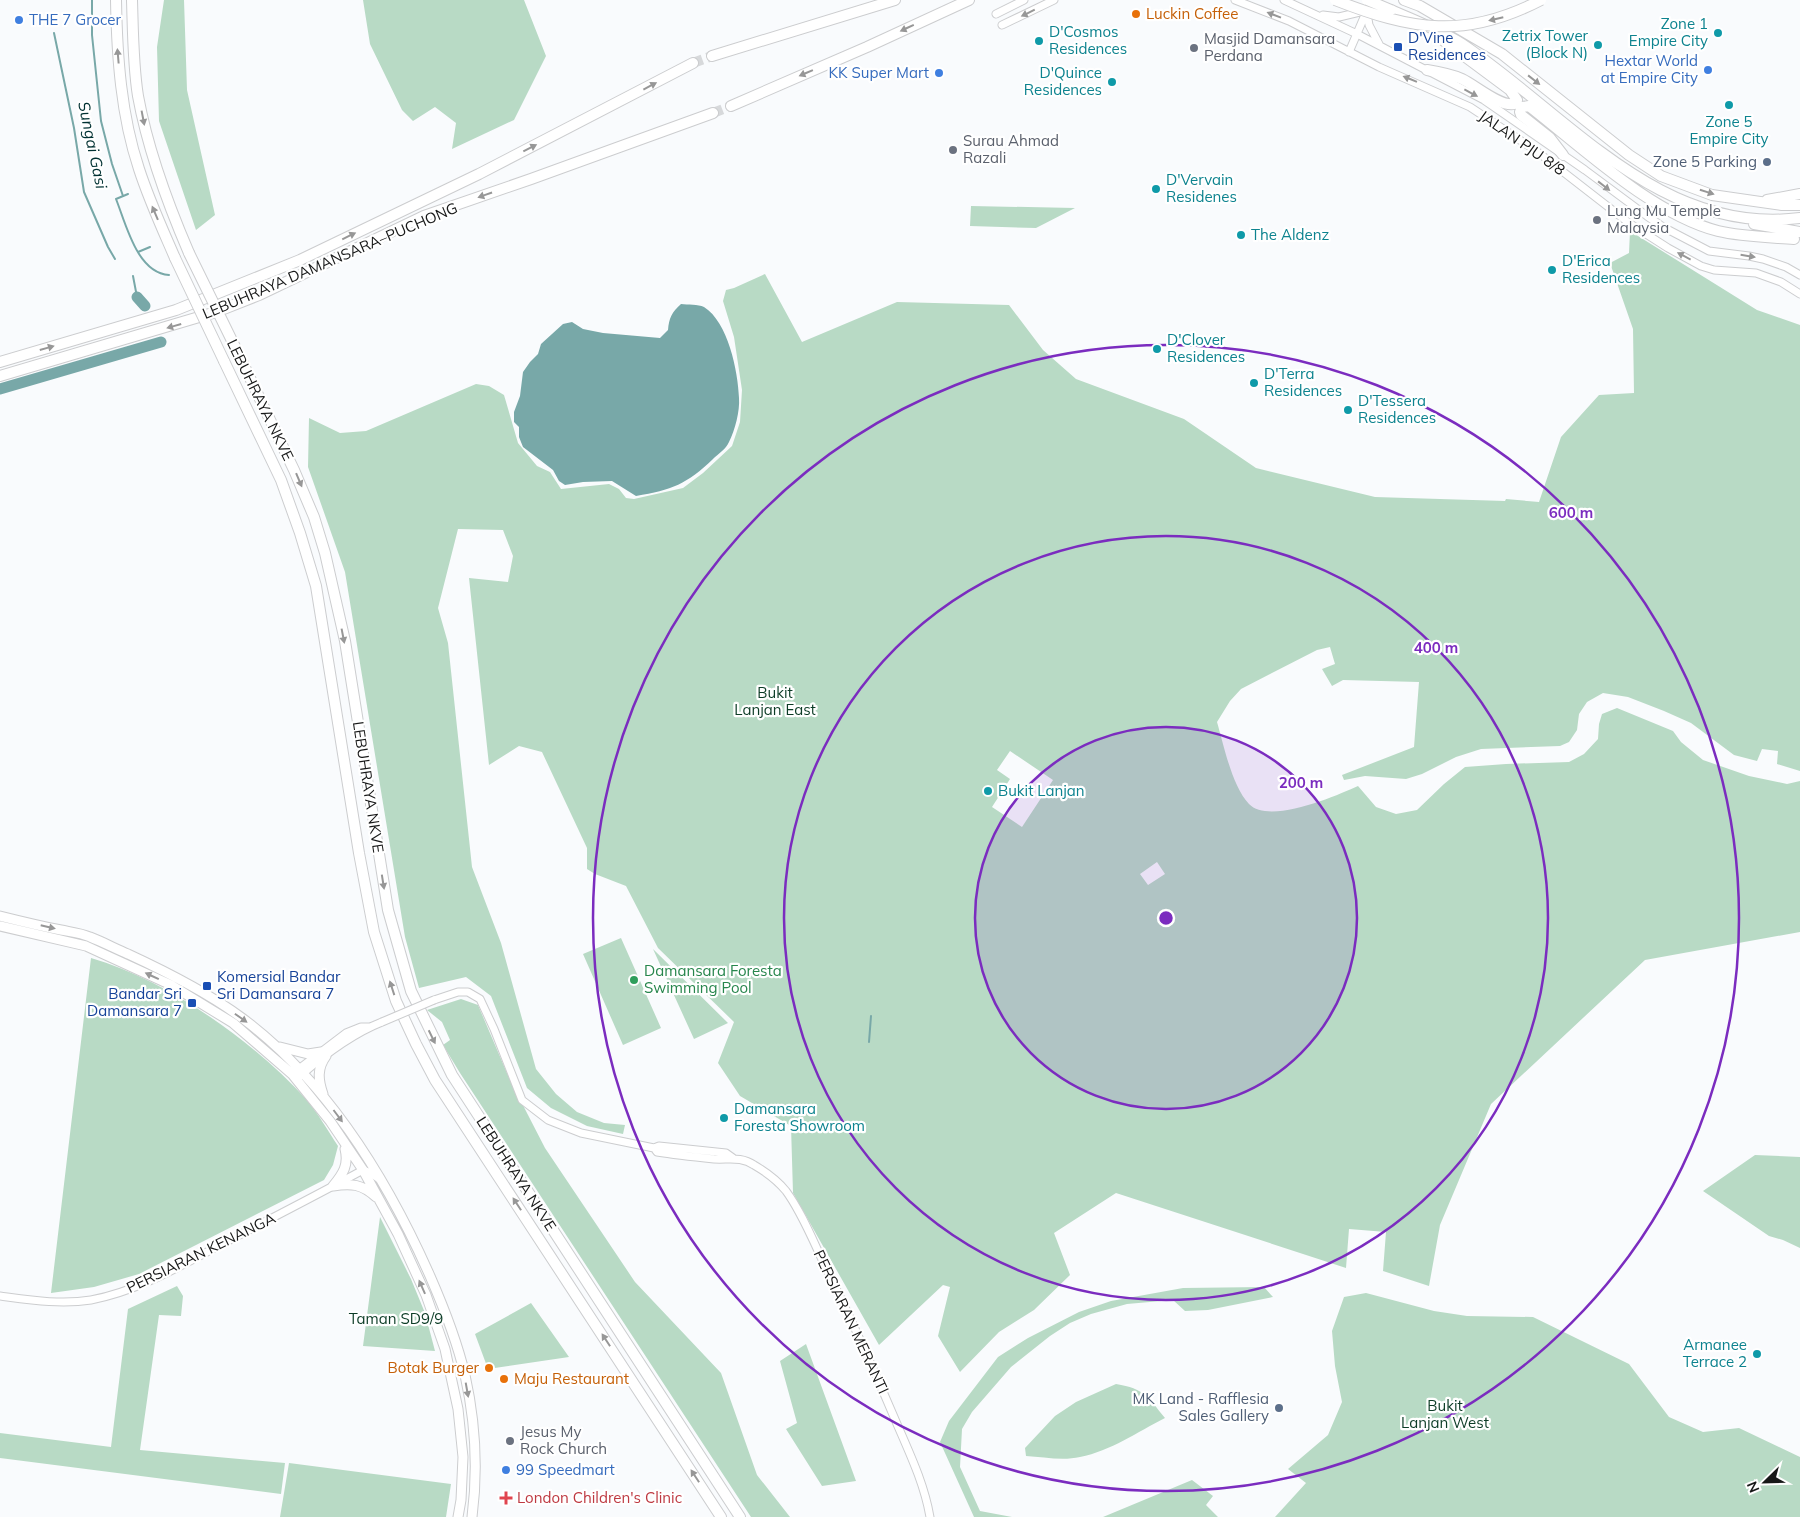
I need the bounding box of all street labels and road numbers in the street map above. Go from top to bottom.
street label: JALAN PJU 8/8 [1476,106,1569,179]
street label: LEBUHRAYA DAMANSARA–PUCHONG [199,198,460,323]
street label: LEBUHRAYA NKVE [223,336,298,464]
street label: LEBUHRAYA NKVE [349,720,388,854]
street label: LEBUHRAYA NKVE [472,1113,561,1235]
street label: PERSIARAN KENANGA [123,1208,278,1297]
street label: PERSIARAN MERANTI [810,1247,893,1397]

